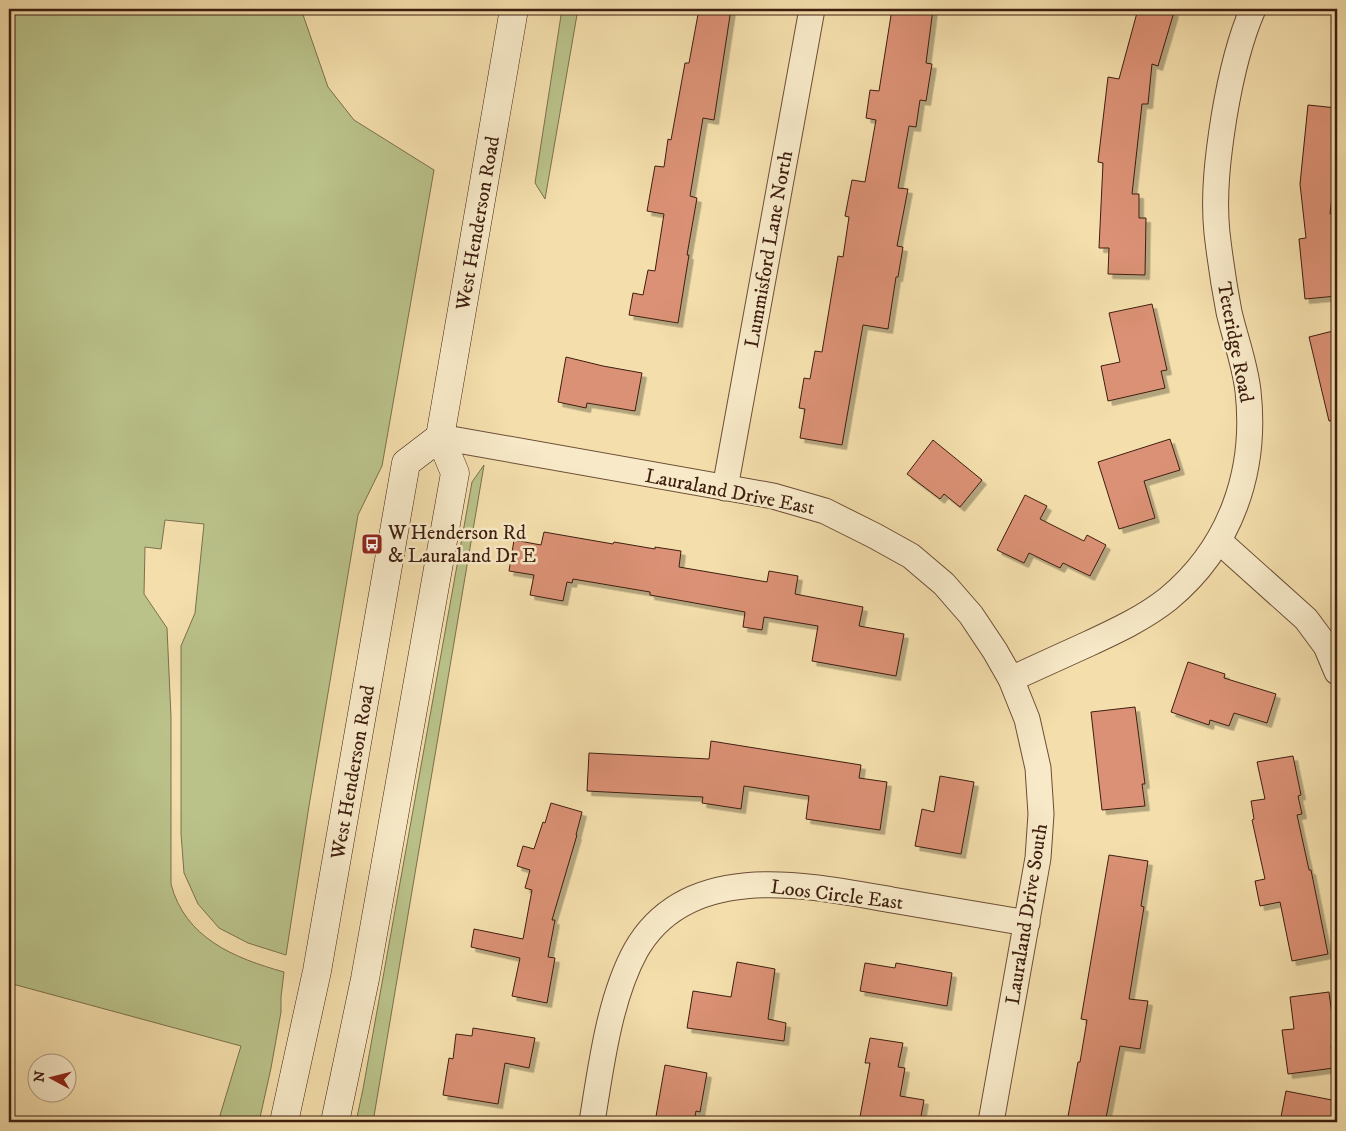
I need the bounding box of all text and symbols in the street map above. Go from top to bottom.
street label: West Henderson Road [451,134,506,313]
street label: Lummisford Lane North [740,148,799,350]
street label: Teteridge Road [1211,280,1258,405]
street label: Lauraland Drive East [643,464,817,521]
place label: W Henderson Rd & Lauraland Dr E [387,521,536,569]
bus stop icon: W Henderson Rd & Lauraland Dr E [360,532,384,556]
street label: West Henderson Road [326,683,381,862]
street label: Lauraland Drive South [1001,821,1054,1007]
street label: Loos Circle East [769,875,905,916]
north arrow [28,1054,78,1104]
text: N [30,1069,50,1083]

